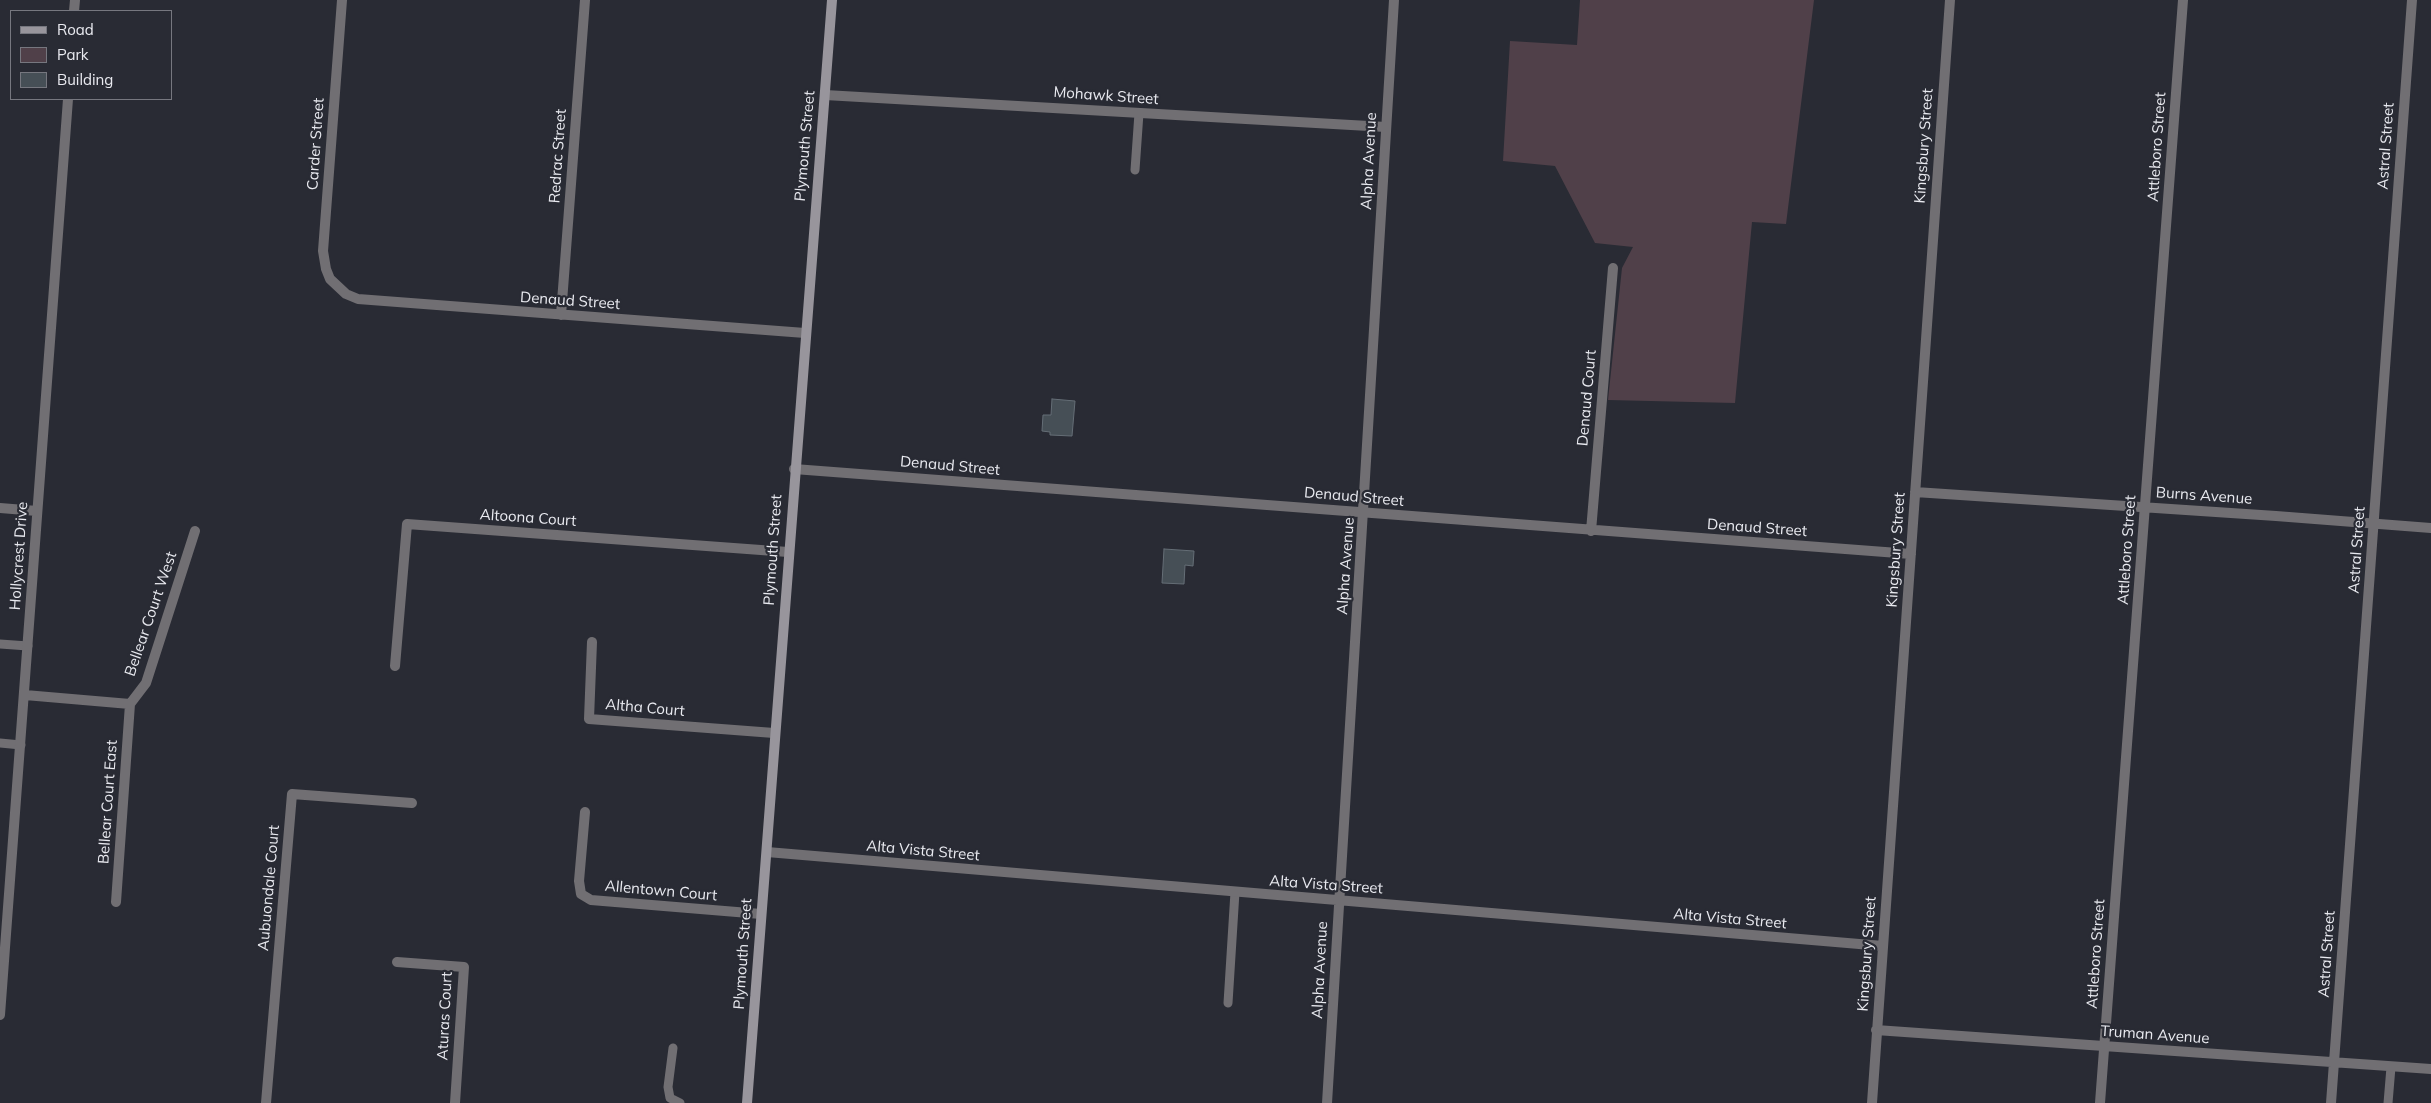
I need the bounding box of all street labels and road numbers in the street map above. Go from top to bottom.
street label: Mohawk Street [1053,83,1159,109]
street label: Kingsbury Street [1911,88,1937,204]
street label: Plymouth Street [791,90,819,202]
street label: Attleboro Street [2144,92,2170,202]
street label: Carder Street [304,97,328,191]
street label: Astral Street [2374,102,2398,190]
street label: Redrac Street [546,108,570,204]
street label: Alpha Avenue [1357,112,1381,210]
street label: Denaud Street [519,289,621,313]
street label: Denaud Court [1574,349,1600,447]
street label: Denaud Street [899,453,1001,479]
street label: Denaud Street [1303,484,1405,510]
street label: Burns Avenue [2155,484,2253,508]
street label: Kingsbury Street [1883,492,1909,608]
street label: Plymouth Street [760,494,786,606]
street label: Attleboro Street [2114,495,2140,605]
street label: Hollycrest Drive [6,501,32,611]
street label: Altoona Court [479,506,577,530]
street label: Astral Street [2345,506,2369,594]
street label: Denaud Street [1706,516,1808,540]
street label: Alpha Avenue [1334,517,1358,615]
street label: Bellear Court West [121,549,181,679]
street label: Altha Court [605,696,685,720]
street label: Bellear Court East [95,739,121,865]
street label: Aubuondale Court [255,824,283,952]
street label: Alta Vista Street [866,837,980,865]
street label: Alta Vista Street [1269,872,1383,898]
street label: Allentown Court [604,877,718,905]
street label: Kingsbury Street [1854,896,1880,1012]
street label: Plymouth Street [730,898,756,1010]
street label: Attleboro Street [2083,899,2109,1009]
street label: Alta Vista Street [1673,905,1787,933]
street label: Astral Street [2315,910,2339,998]
street label: Alpha Avenue [1308,921,1332,1019]
street label: Aturas Court [434,971,456,1061]
street label: Truman Avenue [2100,1022,2210,1048]

